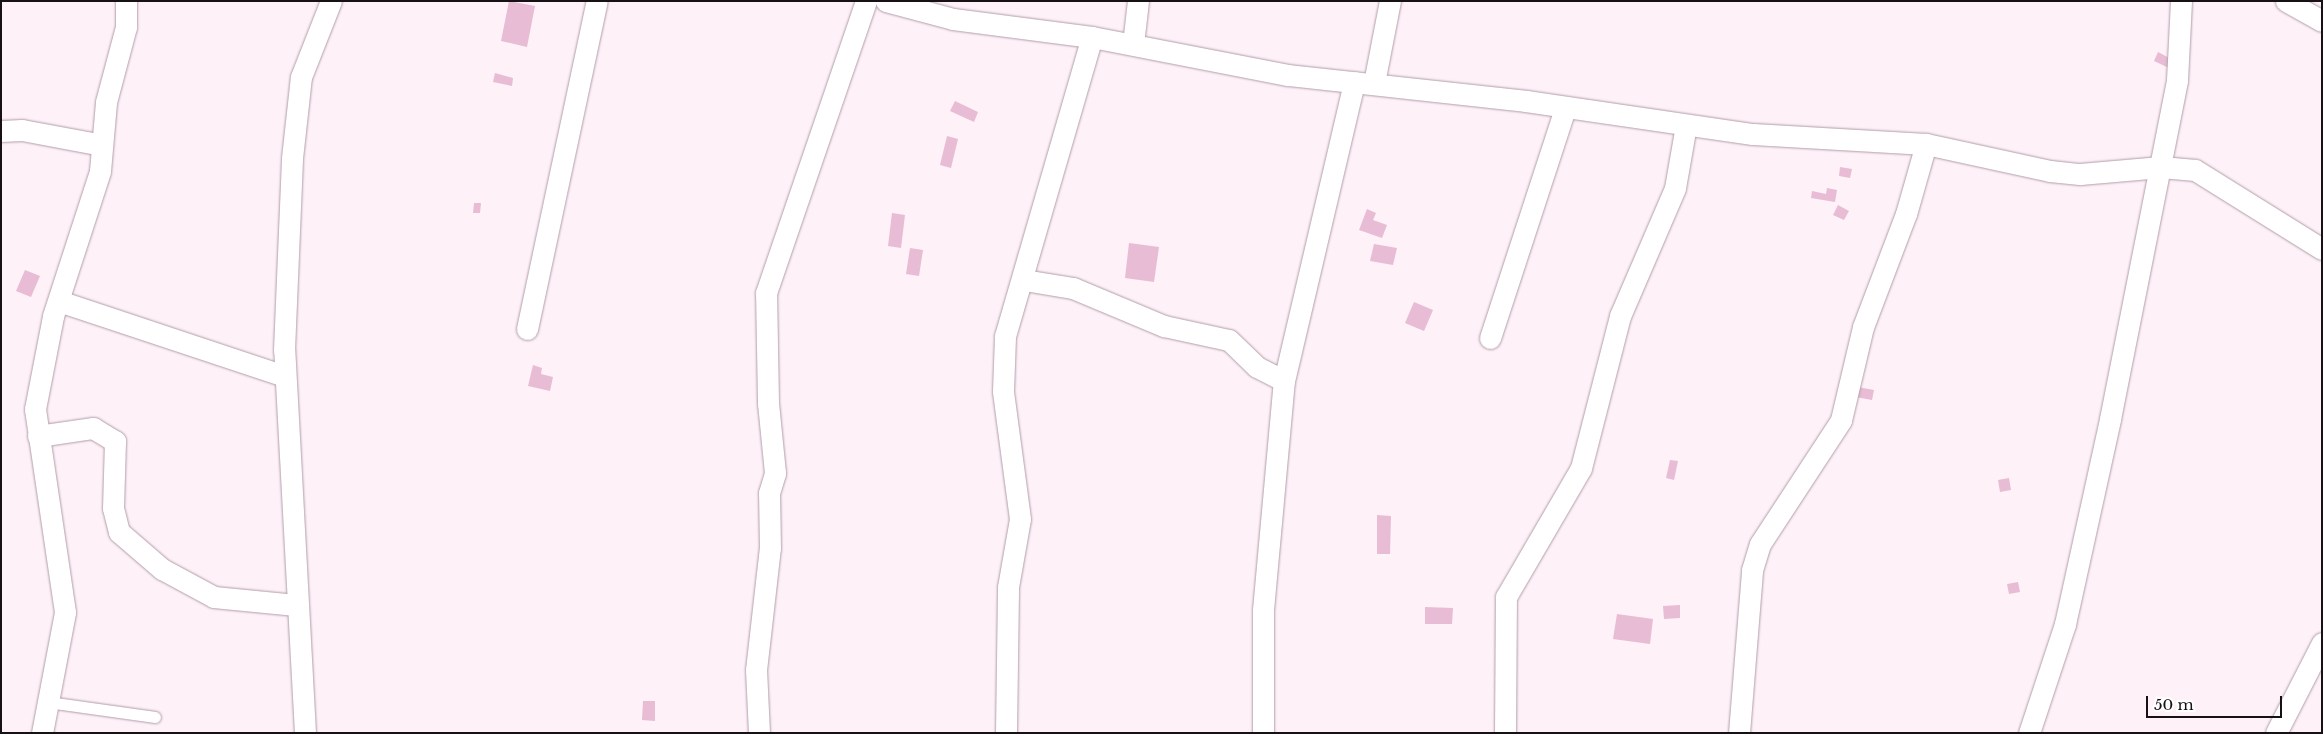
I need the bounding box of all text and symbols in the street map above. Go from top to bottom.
scale bar [2148,686,2284,718]
text: 50 m [2154,695,2194,714]

